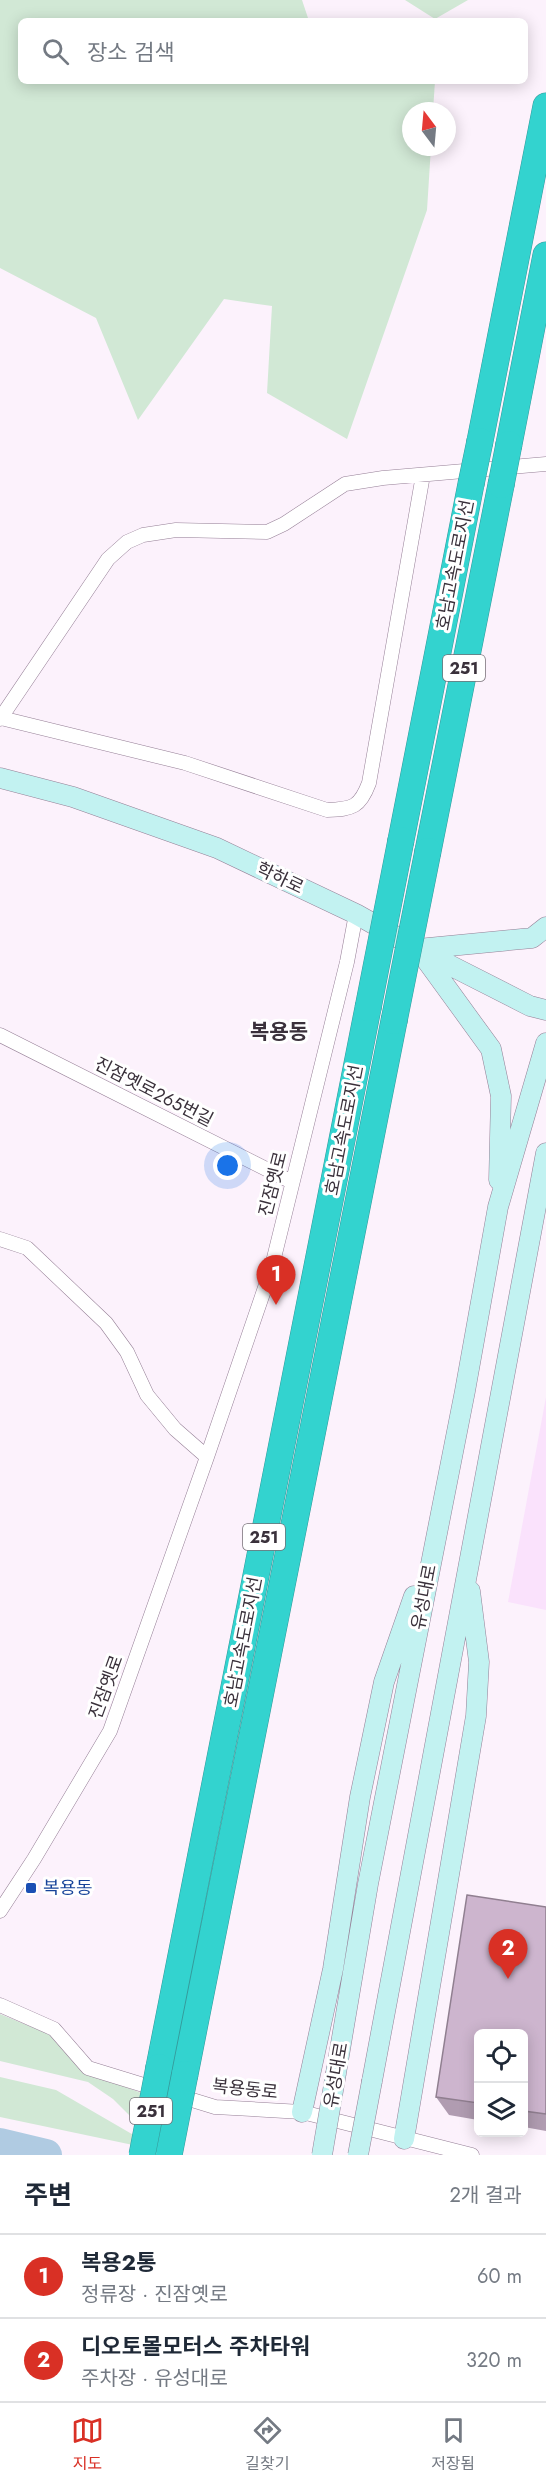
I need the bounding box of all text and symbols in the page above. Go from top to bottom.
search box [18,18,528,84]
icon: search [39,35,72,68]
text: 장소 검색 [87,36,175,68]
north arrow [402,102,456,156]
street label: 호남고속도로지선 [430,497,480,633]
road number: 251 [443,655,485,681]
street label: 학하로 [252,856,308,900]
district label: 복용동 [250,1017,308,1047]
street label: 진잠옛로265번길 [90,1051,218,1133]
street label: 호남고속도로지선 [319,1062,369,1198]
street label: 진잠옛로 [252,1149,294,1219]
your location [213,1151,242,1180]
pin: 1 [256,1256,296,1305]
road number: 251 [243,1524,285,1550]
street label: 유성대로 [405,1562,443,1632]
street label: 호남고속도로지선 [218,1574,268,1710]
street label: 진잠옛로 [82,1651,130,1723]
place label: 복용동 [43,1875,93,1901]
marker: 복용동 [24,1881,38,1895]
pin: 2 [488,1930,528,1979]
map controls [474,2029,528,2137]
button: locate [474,2029,528,2083]
street label: 유성대로 [317,2040,355,2110]
street label: 복용동로 [211,2073,279,2105]
button: layers [474,2083,528,2137]
road number: 251 [130,2098,172,2124]
text: 주변 [24,2176,72,2214]
text: 2개 결과 [449,2181,522,2210]
text: 복용2통 [81,2246,156,2278]
text: 1 [38,2262,49,2291]
text: 60 m [477,2262,522,2291]
text: 정류장 · 진잠옛로 [81,2280,228,2309]
text: 디오토몰모터스 주차타워 [81,2330,310,2362]
text: 2 [37,2346,50,2375]
text: 320 m [466,2346,522,2375]
text: 주차장 · 유성대로 [81,2364,228,2393]
tab: 지도 [71,2414,104,2475]
tab: 길찾기 [245,2414,289,2475]
tab: 저장됨 [431,2414,475,2475]

